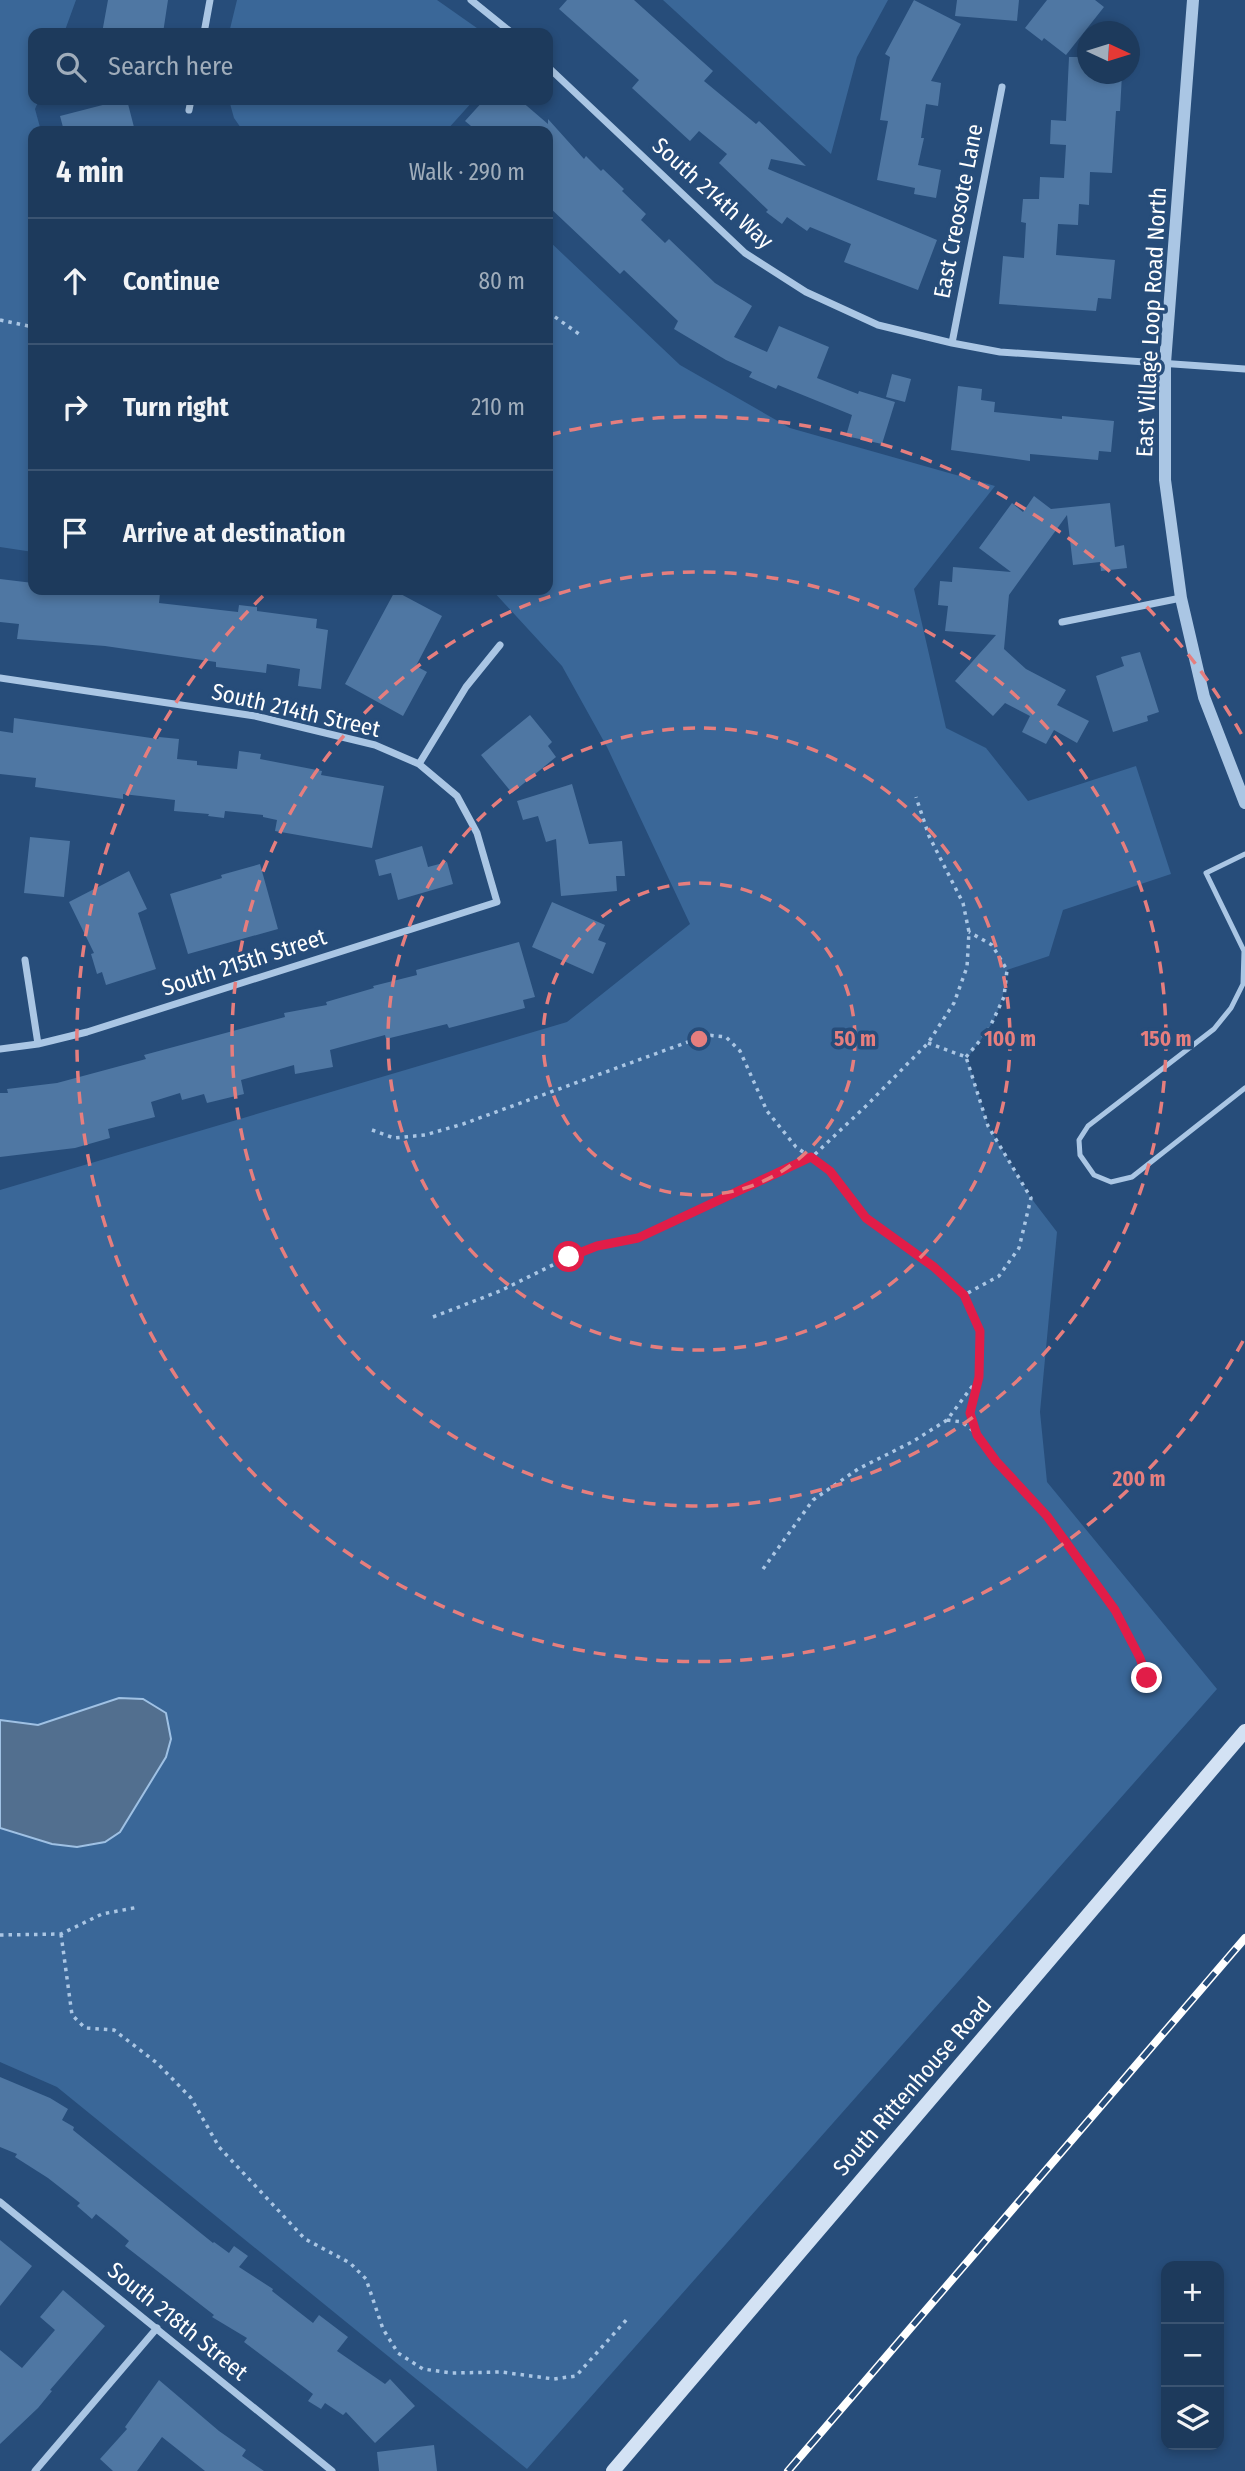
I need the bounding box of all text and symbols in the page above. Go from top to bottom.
north arrow [1077,21,1140,84]
search box [28,28,553,105]
icon: search [52,48,90,86]
text: Search here [108,51,233,82]
street label: East Creosote Lane [927,121,989,301]
street label: South 214th Way [647,131,780,255]
text: 4 min [56,154,124,190]
text: Walk · 290 m [409,158,525,186]
street label: East Village Loop Road North [1130,186,1172,458]
icon: ahead [56,262,94,300]
text: Continue [123,266,220,297]
text: 80 m [478,267,525,295]
icon: right [56,388,94,426]
text: Turn right [123,392,229,423]
text: 210 m [471,393,525,421]
icon: arrive [56,514,94,552]
text: Arrive at destination [123,518,346,549]
street label: South 214th Street [209,677,383,743]
street label: South 215th Street [158,922,330,1002]
text: 50 m [834,1026,876,1052]
text: 100 m [984,1026,1036,1052]
text: 150 m [1140,1026,1192,1052]
centre of rings [687,1027,711,1051]
route start [553,1241,584,1272]
text: 200 m [1111,1466,1166,1492]
route end [1131,1662,1162,1693]
street label: South Rittenhouse Road [827,1991,997,2181]
street label: South 218th Street [102,2256,254,2386]
map controls [1161,2261,1224,2450]
button: + [1161,2261,1224,2324]
button: − [1161,2324,1224,2387]
button: layers [1161,2387,1224,2450]

